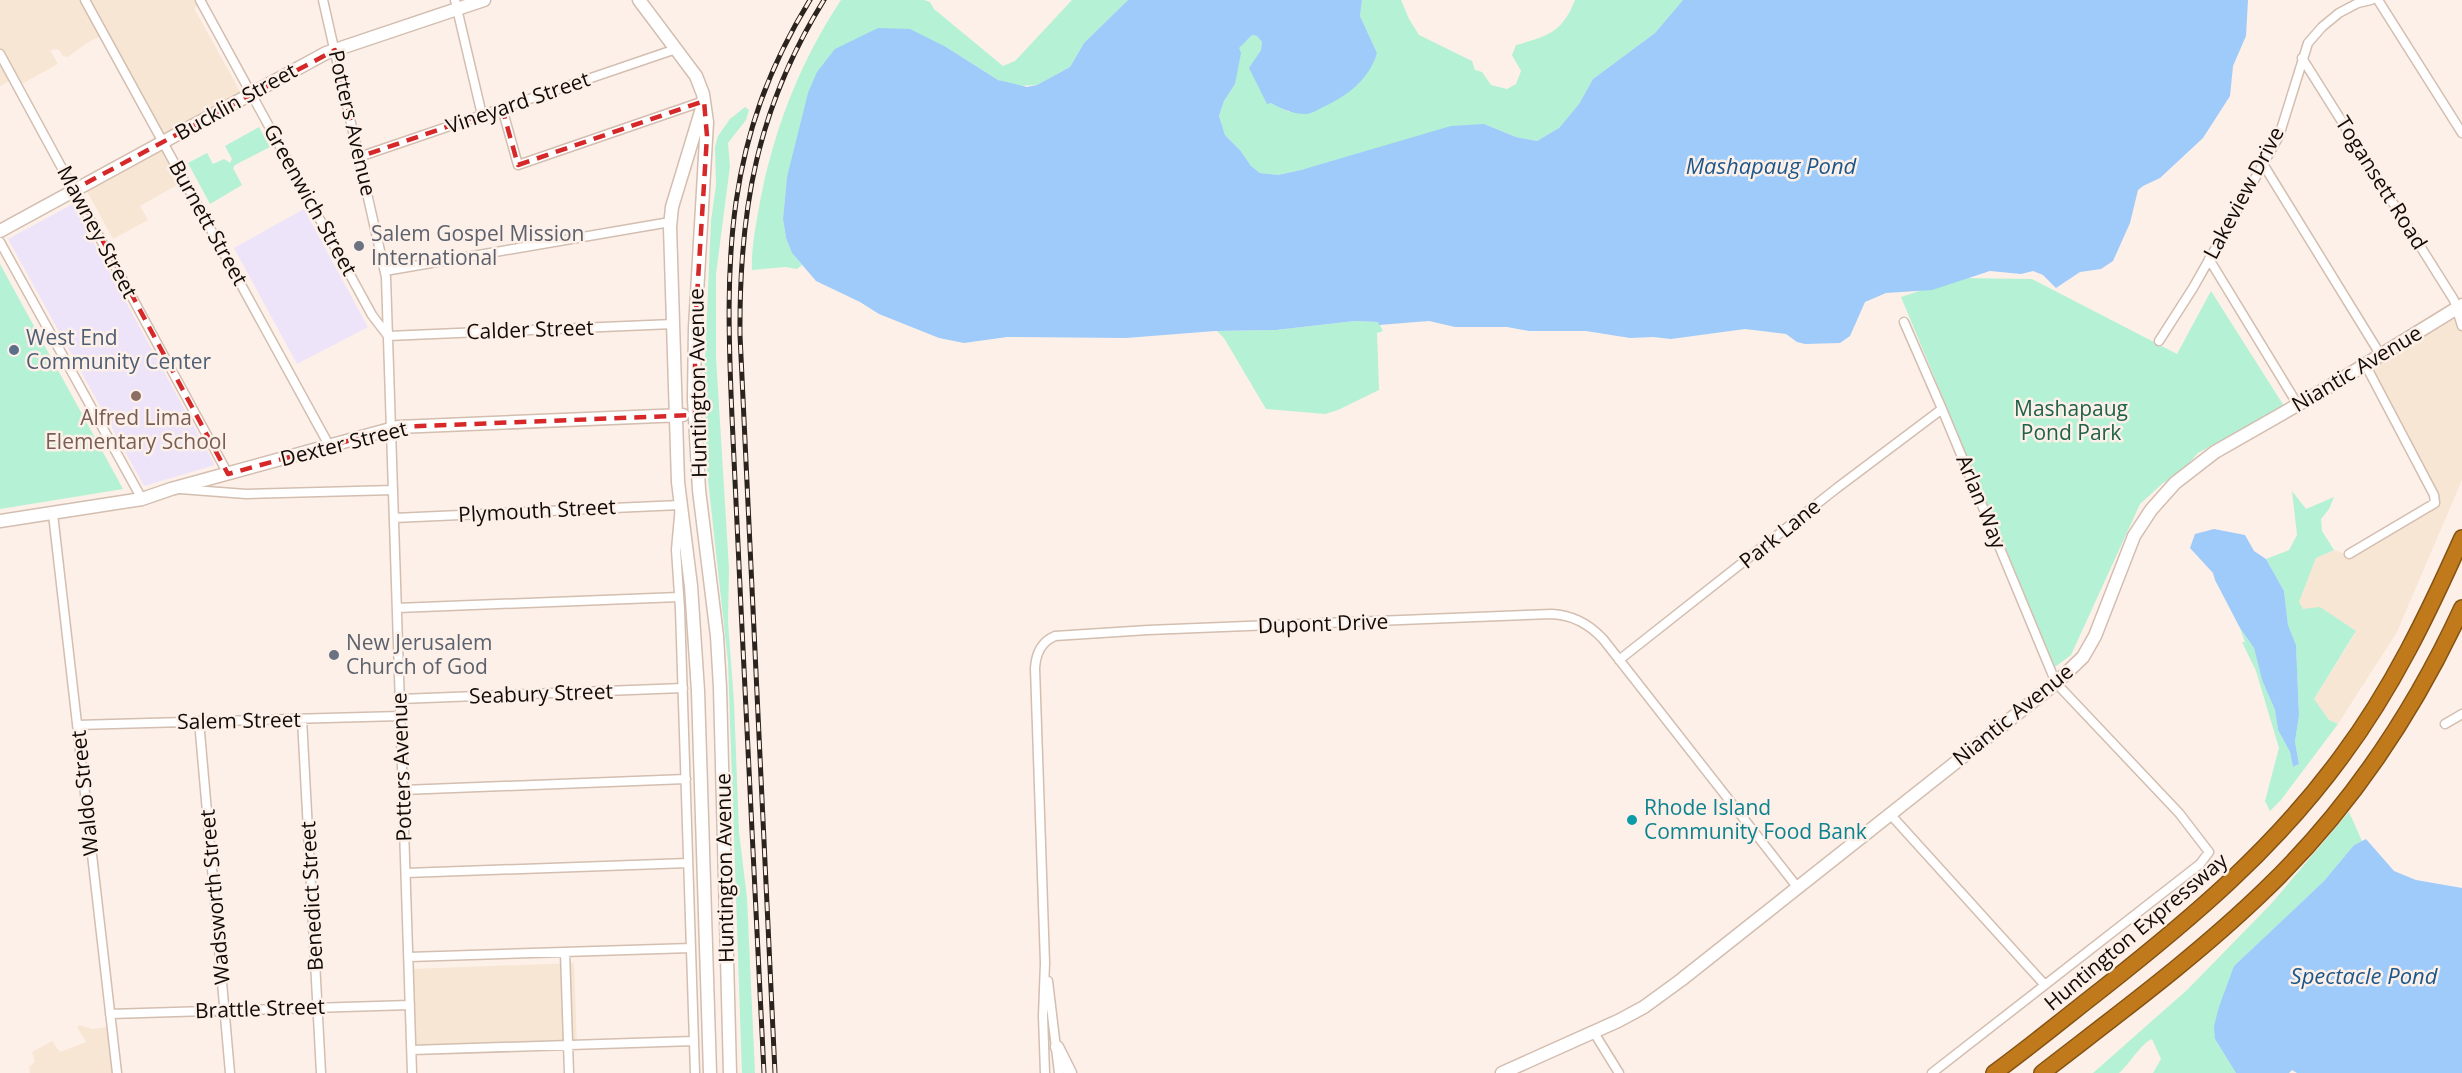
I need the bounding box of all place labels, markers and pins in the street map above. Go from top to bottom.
place label: Salem Gospel Mission International [371,219,585,271]
marker: Salem Gospel Mission International [352,239,366,253]
place label: West End Community Center [26,323,211,375]
marker: West End Community Center [7,343,21,357]
marker: Alfred Lima Elementary School [129,389,143,403]
place label: Alfred Lima Elementary School [45,403,227,455]
place label: New Jerusalem Church of God [346,628,492,680]
marker: New Jerusalem Church of God [327,648,341,662]
place label: Rhode Island Community Food Bank [1644,793,1867,845]
marker: Rhode Island Community Food Bank [1625,813,1639,827]

